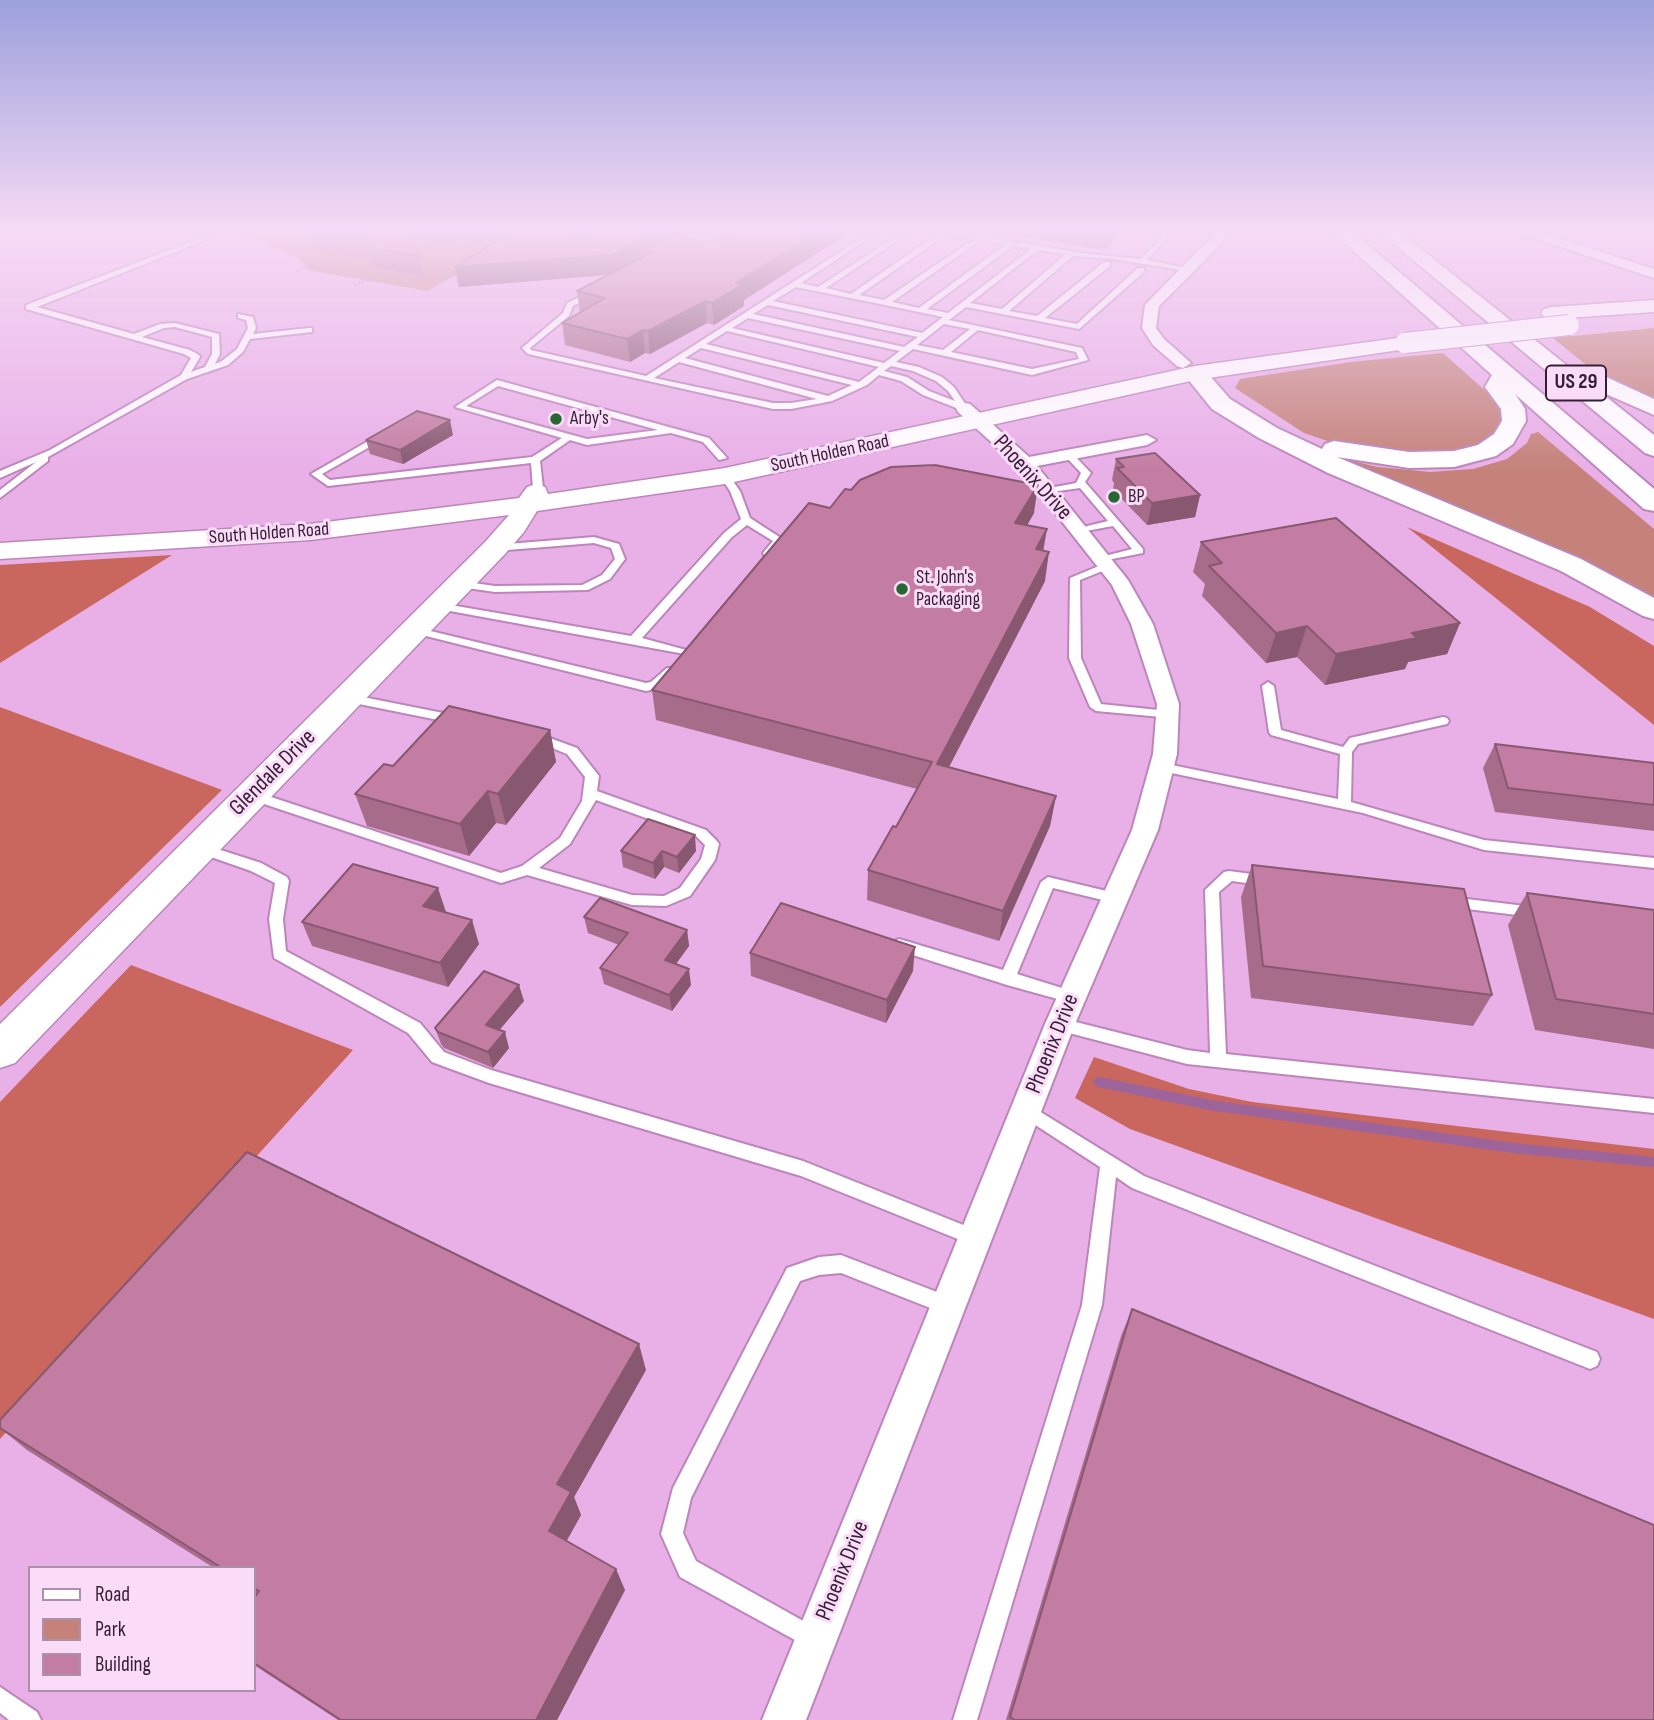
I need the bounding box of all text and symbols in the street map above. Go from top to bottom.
road number: US 29 [1546,366,1606,400]
place label: Arby's [570,408,609,430]
marker: Arby's [548,411,564,427]
street label: South Holden Road [769,430,891,478]
street label: Phoenix Drive [987,430,1077,526]
place label: BP [1128,486,1144,508]
marker: BP [1106,489,1122,505]
street label: South Holden Road [208,518,330,550]
place label: St. John's Packaging [916,567,980,611]
marker: St. John's Packaging [894,581,910,597]
street label: Glendale Drive [224,724,322,822]
street label: Phoenix Drive [1021,990,1085,1098]
street label: Phoenix Drive [811,1517,875,1625]
legend [28,1566,256,1692]
text: Road [95,1582,130,1607]
text: Park [95,1617,126,1642]
text: Building [95,1652,151,1677]

